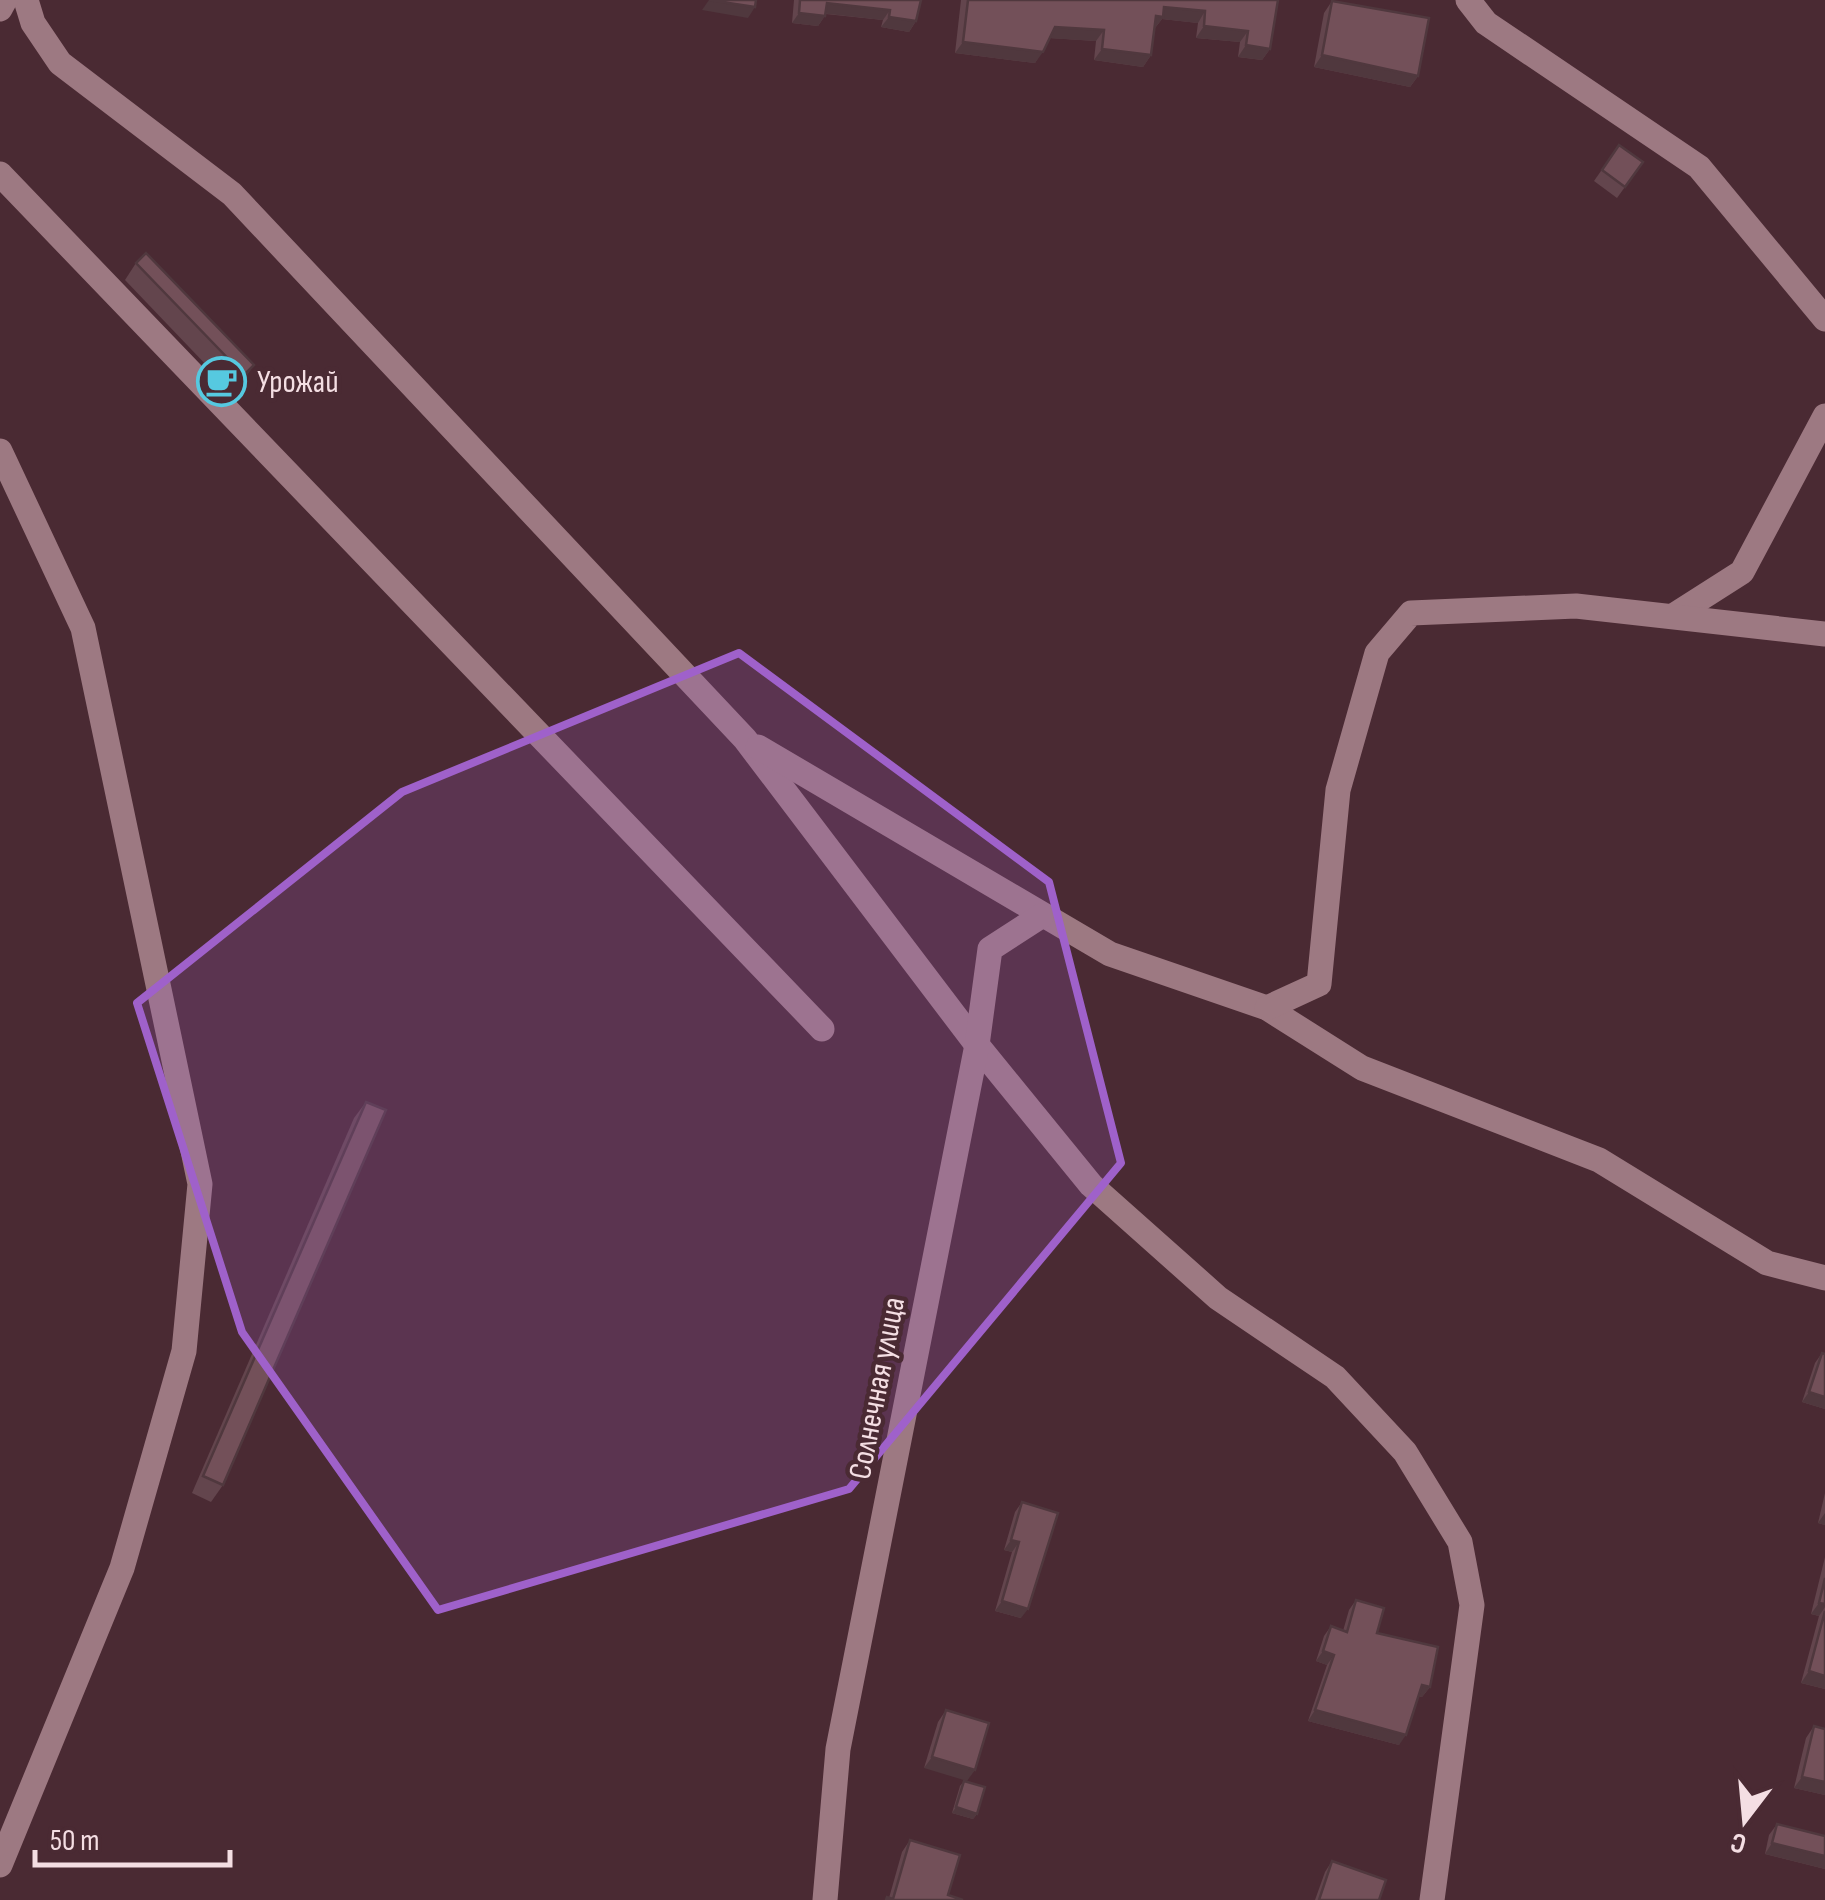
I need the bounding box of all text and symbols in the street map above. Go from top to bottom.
cafe icon: Урожай [196,355,248,407]
place label: Урожай [257,363,339,402]
street label: Солнечная улица [841,1294,914,1483]
north arrow [1695,1770,1795,1870]
scale bar [35,1805,230,1867]
text: 50 m [50,1823,99,1859]
text: С [1727,1825,1750,1860]

